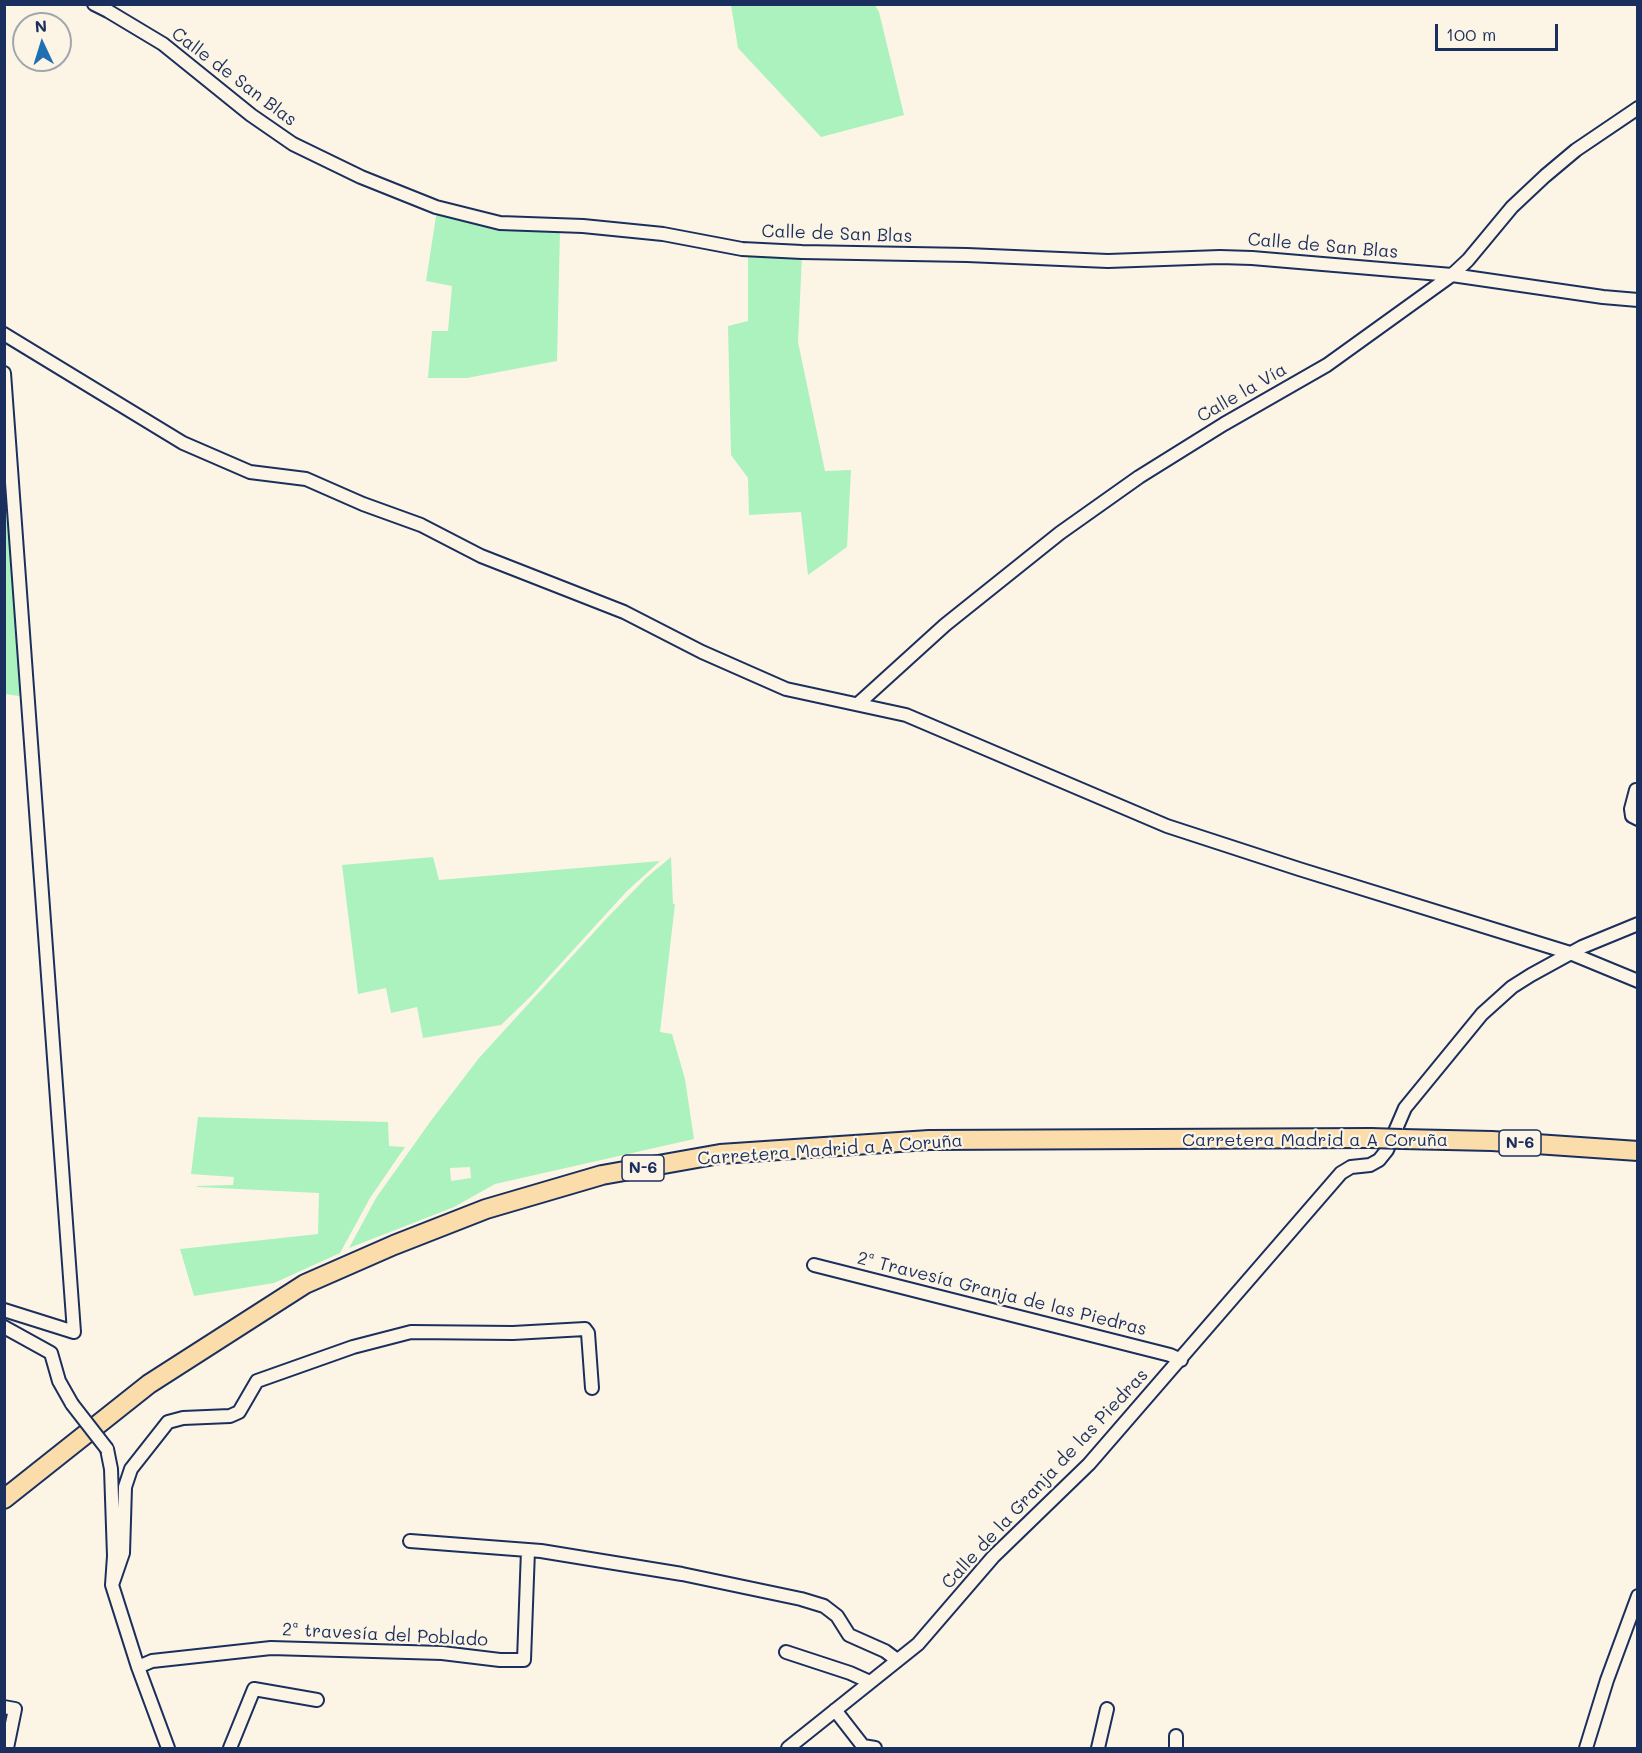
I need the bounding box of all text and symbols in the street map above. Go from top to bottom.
north arrow [12,12,72,72]
scale bar [1438,12,1561,50]
text: N [34,15,48,36]
text: 100 m [1446,22,1496,46]
street label: Calle de San Blas [167,23,301,131]
street label: Calle de San Blas [761,221,913,247]
street label: Calle de San Blas [1247,229,1399,263]
street label: Calle la Vía [1193,359,1291,427]
street label: Carretera Madrid a A Coruña [1182,1129,1448,1151]
street label: Carretera Madrid a A Coruña [697,1130,963,1170]
road number: N-6 [1499,1130,1541,1156]
road number: N-6 [622,1155,664,1181]
street label: 2ª Travesía Granja de las Piedras [855,1248,1149,1340]
street label: Calle de la Granja de las Piedras [937,1364,1153,1594]
street label: 2ª travesía del Poblado [281,1619,489,1651]

